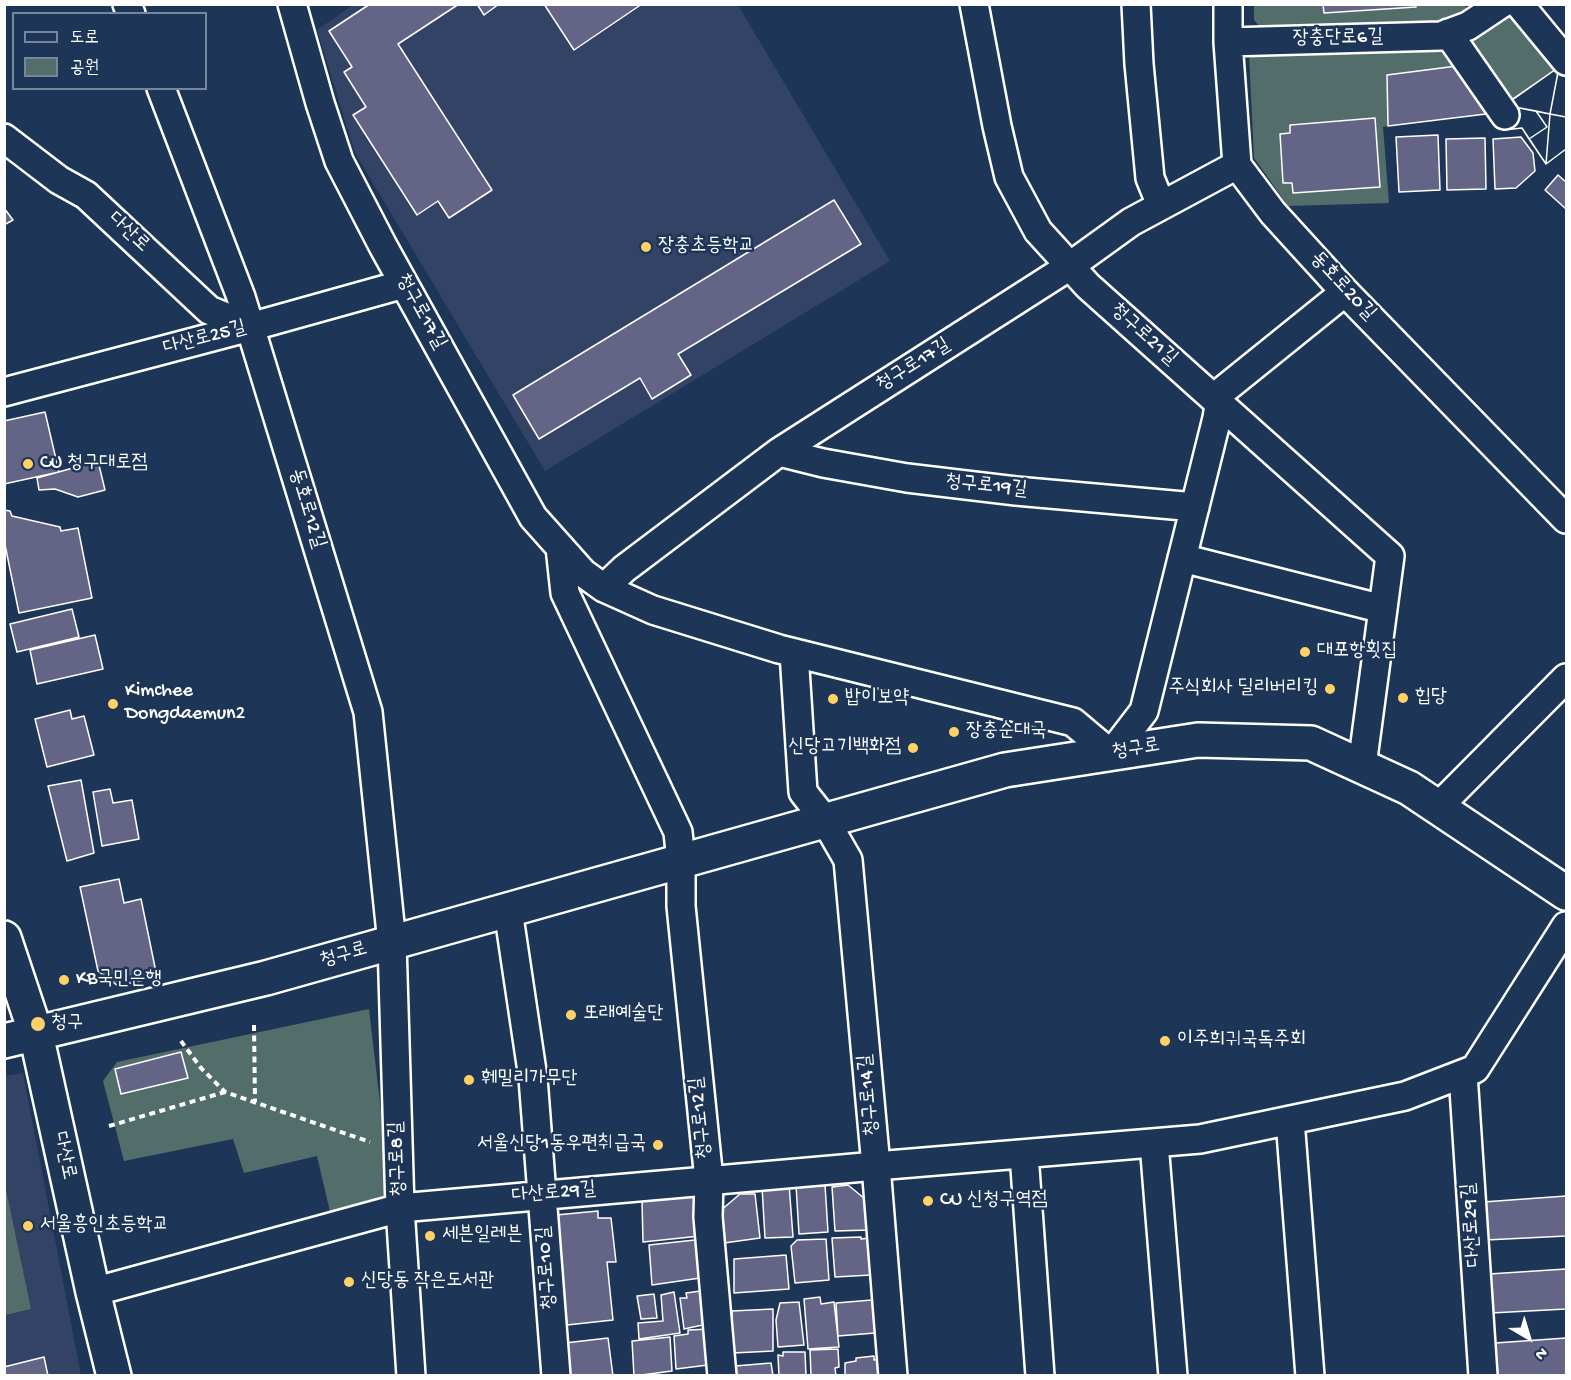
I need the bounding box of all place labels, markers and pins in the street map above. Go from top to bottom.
place label: 장충초등학교 [658,235,755,259]
marker: 장충초등학교 [639,240,653,254]
place label: CU 청구대로점 [40,452,148,476]
marker: CU 청구대로점 [21,457,35,471]
place label: 대포항횟집 [1317,640,1397,664]
marker: 대포항횟집 [1298,645,1312,659]
place label: 주식회사 딜리버리킹 [1168,677,1318,701]
place label: Kimchee Dongdaemun2 [125,680,245,727]
marker: 주식회사 딜리버리킹 [1323,682,1337,696]
place label: 힙당 [1415,686,1447,710]
place label: 밥이보약 [845,687,909,711]
marker: 힙당 [1396,691,1410,705]
marker: 밥이보약 [826,692,840,706]
marker: Kimchee Dongdaemun2 [106,697,120,711]
place label: 장충순대국 [966,720,1046,744]
marker: 장충순대국 [947,725,961,739]
place label: 신당고기백화점 [788,736,901,760]
marker: 신당고기백화점 [906,741,920,755]
place label: KB국민은행 [76,968,162,992]
marker: KB국민은행 [57,973,71,987]
place label: 또래예술단 [583,1003,663,1027]
marker: 또래예술단 [564,1008,578,1022]
place label: 청구 [51,1012,83,1036]
marker: 청구 [29,1015,47,1033]
place label: 이주희귀국독주회 [1177,1029,1306,1053]
marker: 이주희귀국독주회 [1158,1034,1172,1048]
place label: 훼밀리가무단 [481,1068,578,1092]
marker: 훼밀리가무단 [462,1073,476,1087]
place label: 서울신당1동우편취급국 [477,1133,646,1157]
marker: 서울신당1동우편취급국 [651,1138,665,1152]
place label: CU 신청구역점 [940,1189,1048,1213]
marker: CU 신청구역점 [921,1194,935,1208]
place label: 서울흥인초등학교 [40,1214,169,1238]
marker: 서울흥인초등학교 [21,1219,35,1233]
place label: 세븐일레븐 [442,1224,522,1248]
marker: 세븐일레븐 [423,1229,437,1243]
place label: 신당동 작은도서관 [361,1270,494,1294]
marker: 신당동 작은도서관 [342,1275,356,1289]

